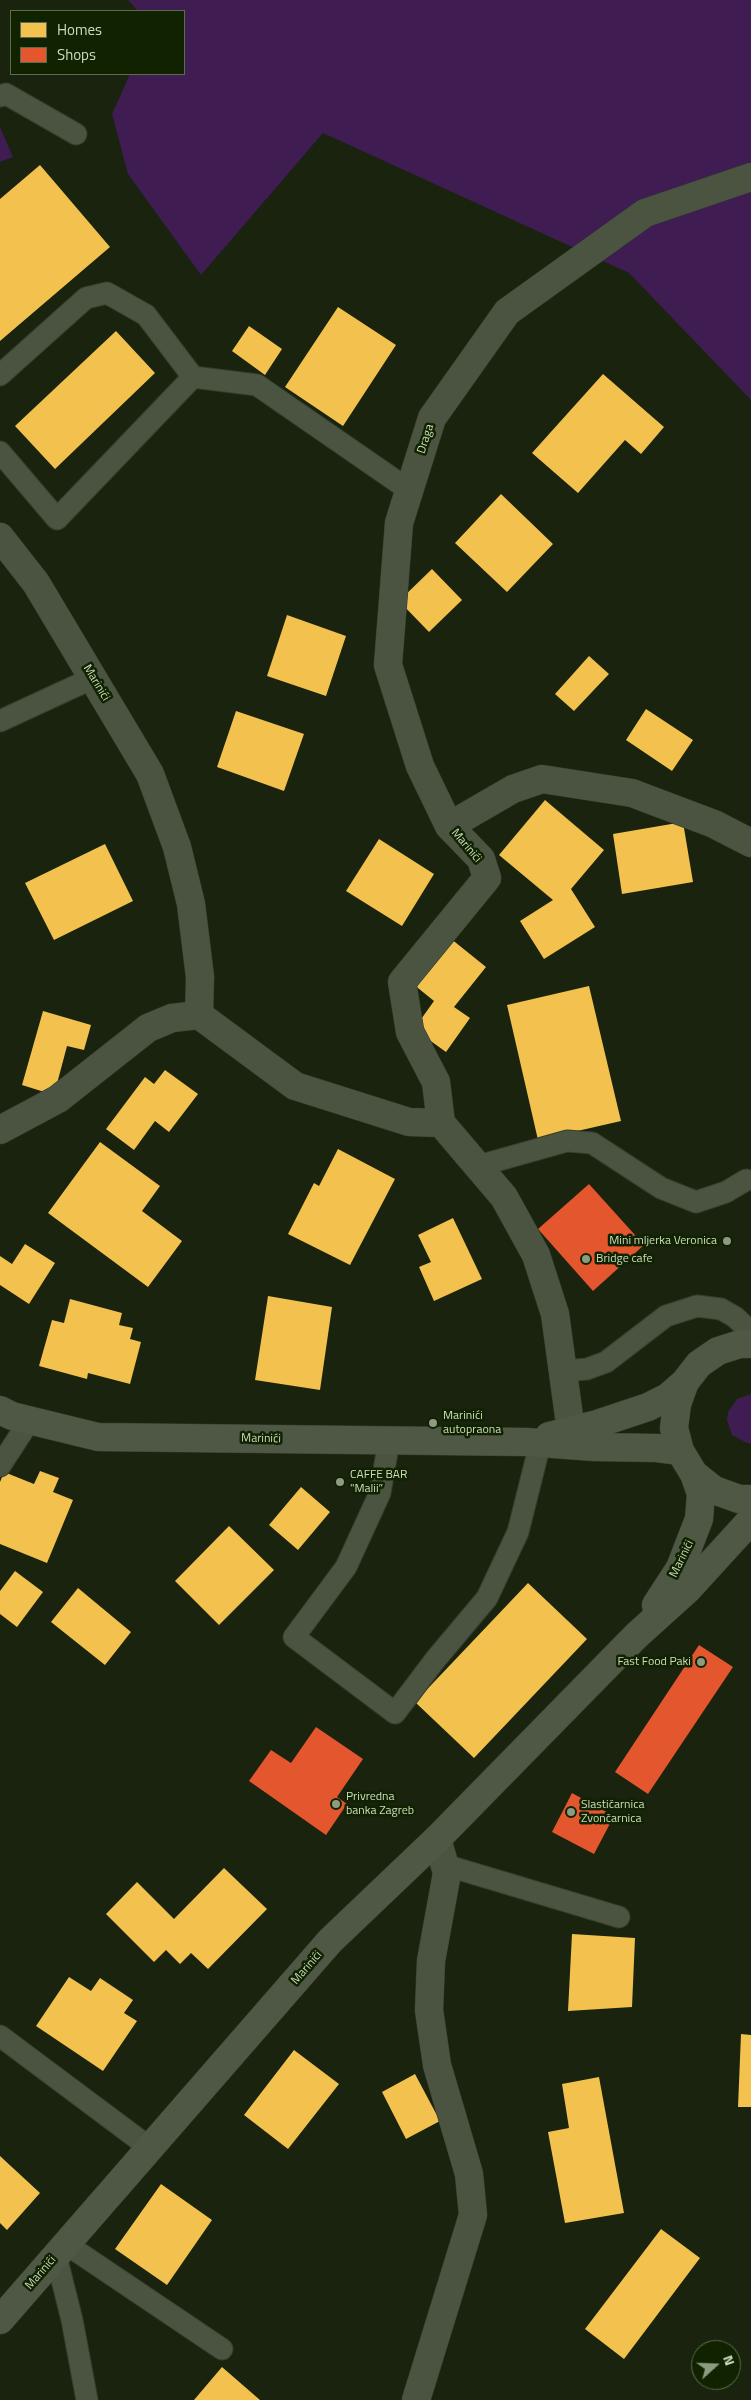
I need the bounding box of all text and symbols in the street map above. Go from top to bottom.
legend [10,10,185,75]
text: Homes [57,18,102,41]
text: Shops [57,43,96,66]
street label: Draga [415,422,437,456]
street label: Marinići [80,662,112,704]
street label: Marinići [448,826,484,866]
place label: Mini mljerka Veronica [609,1234,717,1248]
marker: Mini mljerka Veronica [721,1235,733,1247]
place label: Bridge cafe [596,1252,653,1266]
marker: Bridge cafe [580,1253,592,1265]
place label: Marinići autopraona [443,1409,501,1437]
marker: Marinići autopraona [427,1417,439,1429]
street label: Marinići [241,1431,281,1447]
place label: CAFFE BAR "Malii” [350,1468,407,1496]
marker: CAFFE BAR "Malii” [334,1476,346,1488]
street label: Marinići [667,1538,697,1580]
place label: Fast Food Paki [617,1655,691,1669]
marker: Fast Food Paki [695,1656,707,1668]
place label: Privredna banka Zagreb [346,1790,414,1818]
marker: Privredna banka Zagreb [330,1798,342,1810]
place label: Slastičarnica Zvončarnica [581,1798,644,1826]
marker: Slastičarnica Zvončarnica [565,1806,577,1818]
street label: Marinići [289,1948,325,1988]
street label: Marinići [23,2253,59,2293]
north arrow [691,2340,741,2390]
text: N [718,2352,741,2368]

